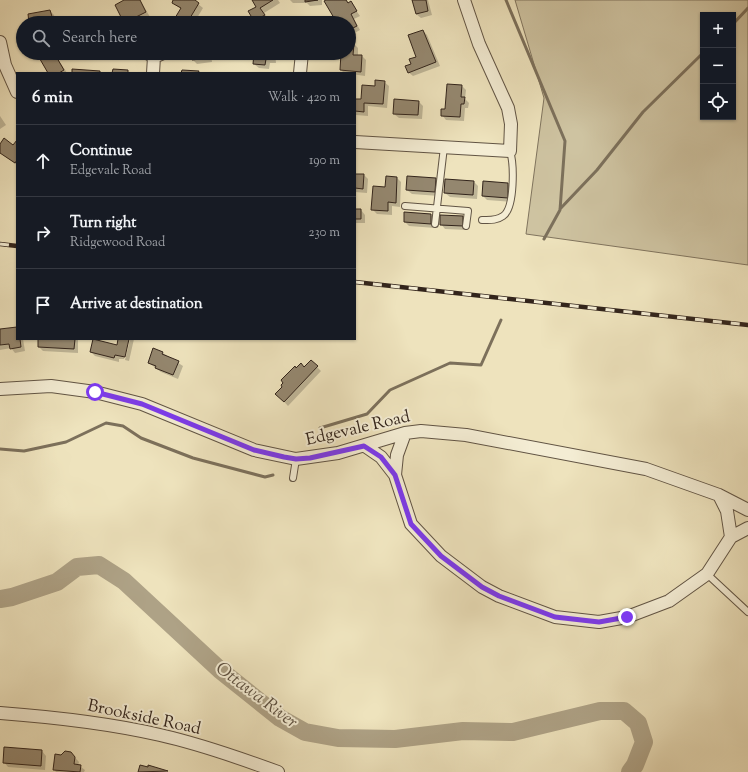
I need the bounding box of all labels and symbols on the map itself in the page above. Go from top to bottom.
route start [86,383,104,401]
street label: Edgevale Road [303,405,413,453]
route end [618,608,636,626]
water label: Ottawa River [209,656,303,736]
street label: Brookside Road [85,694,203,742]

